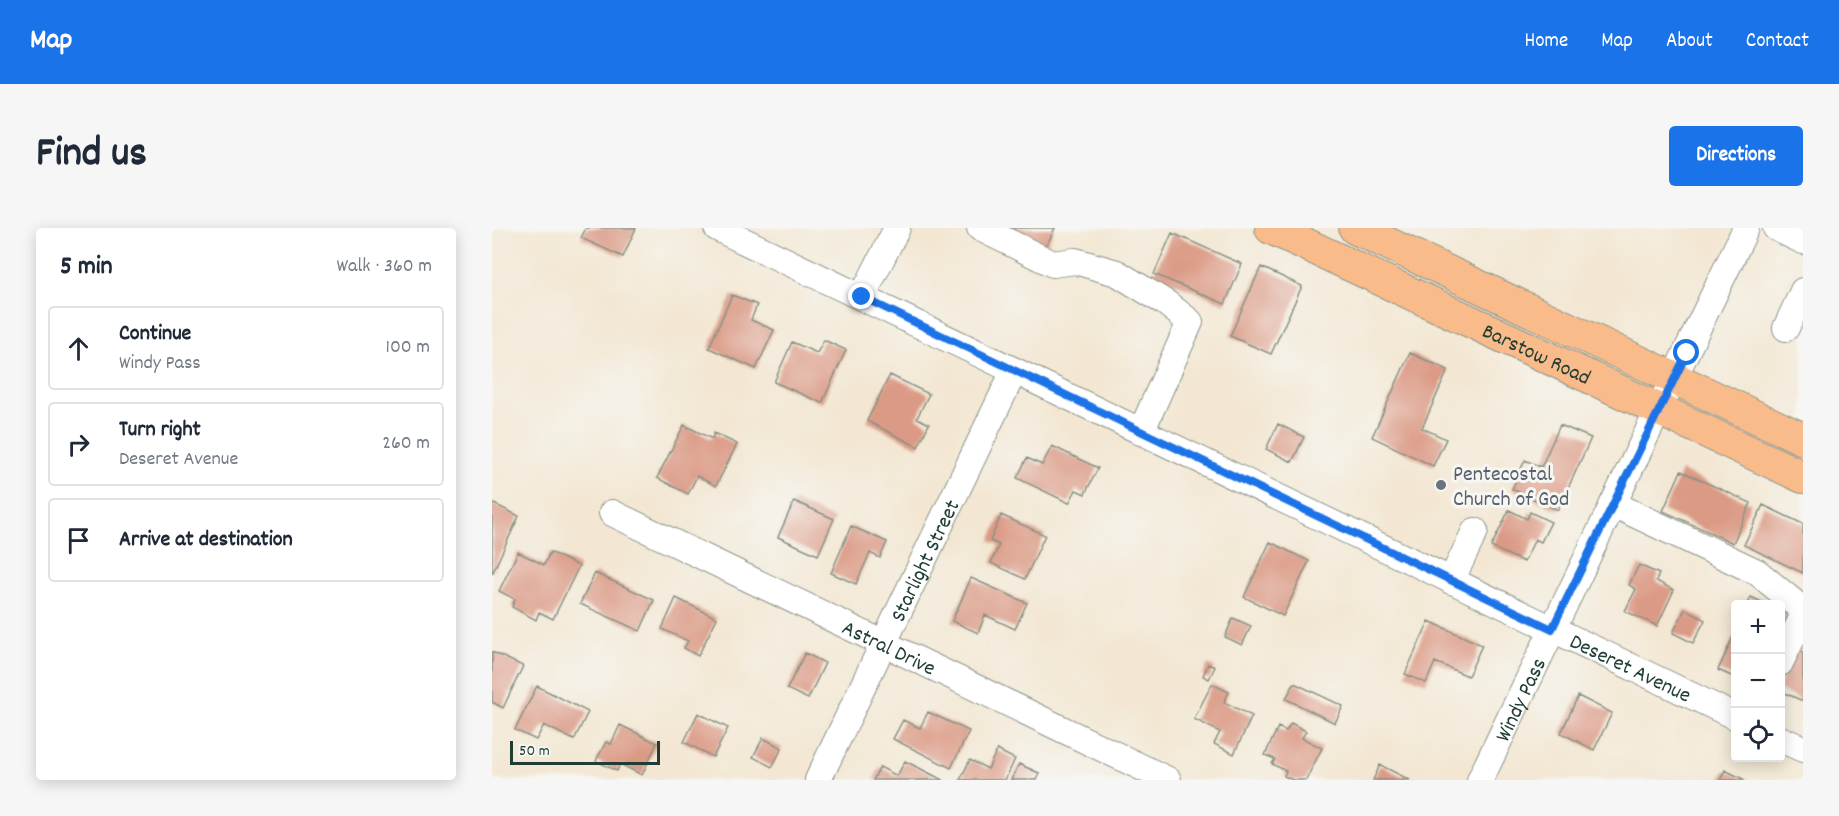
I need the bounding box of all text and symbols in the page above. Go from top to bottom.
text: Map [30,22,72,62]
text: Home [1524,27,1568,57]
text: Map [1601,27,1633,57]
text: About [1666,27,1713,57]
text: Contact [1746,27,1809,57]
text: Find us [36,126,147,186]
button: Directions [1669,126,1803,186]
text: 5 min [60,249,113,286]
text: Walk · 360 m [337,253,432,281]
route end [848,283,874,309]
street label: Barstow Road [1476,317,1595,395]
text: Continue [119,319,191,350]
icon: ahead [62,332,95,365]
text: 100 m [386,334,430,362]
route start [1673,339,1699,365]
text: Windy Pass [119,350,201,378]
text: Turn right [119,415,201,446]
icon: right [62,428,95,461]
text: 260 m [382,430,430,458]
text: Deseret Avenue [119,446,238,474]
place label: Pentecostal Church of God [1453,460,1569,516]
marker: Pentecostal Church of God [1434,478,1448,492]
street label: Starlight Street [884,495,969,628]
icon: arrive [62,524,95,557]
text: Arrive at destination [119,525,293,556]
map controls [1731,600,1785,762]
button: + [1731,600,1785,654]
street label: Astral Drive [836,614,940,685]
street label: Deseret Avenue [1564,627,1696,712]
street label: Windy Pass [1489,653,1556,748]
button: − [1731,654,1785,708]
button: locate [1731,708,1785,762]
scale bar [510,738,660,766]
text: 50 m [519,740,550,763]

